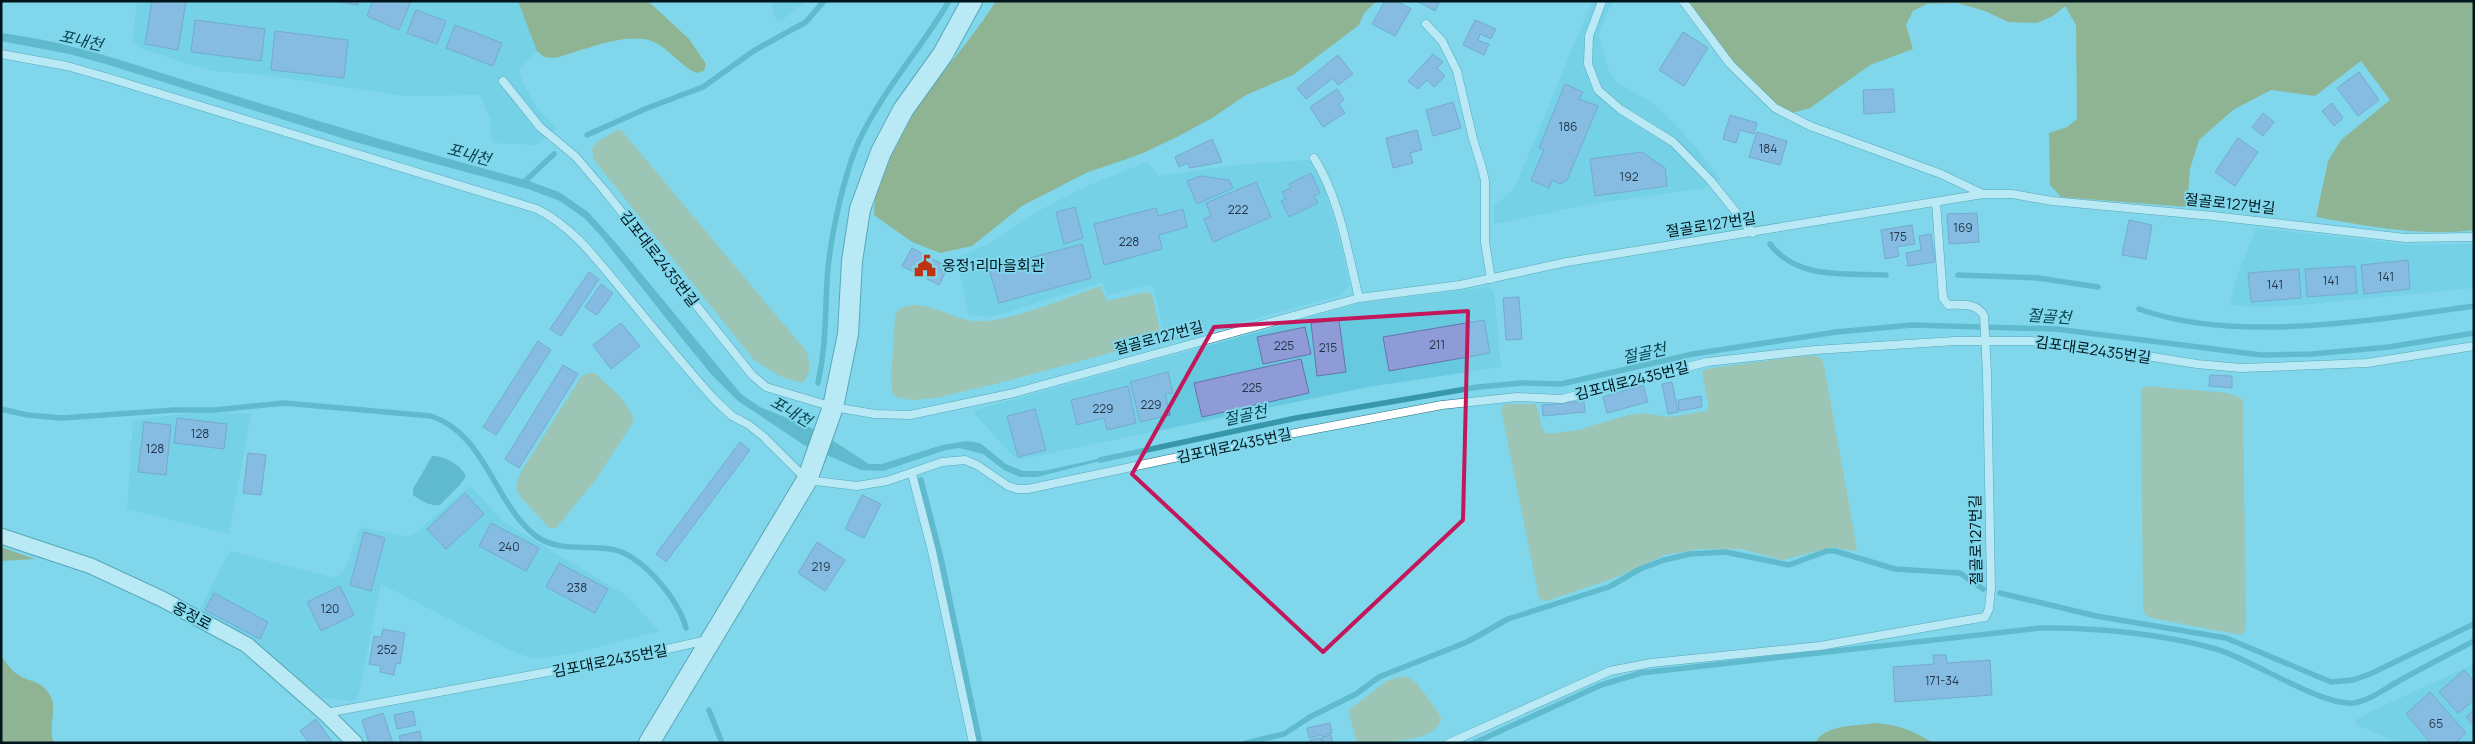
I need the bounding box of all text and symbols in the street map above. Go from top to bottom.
water label: 포내천 [57,24,107,56]
house number: 186 [1558,118,1578,135]
water label: 포내천 [445,138,495,171]
house number: 184 [1759,140,1777,157]
house number: 192 [1620,168,1639,185]
street label: 절골로127번길 [2184,188,2276,219]
house number: 222 [1228,201,1248,218]
street label: 김포대로2435번길 [615,206,704,311]
street label: 절골로127번길 [1664,207,1757,242]
house number: 169 [1953,219,1973,236]
house number: 175 [1889,228,1907,245]
house number: 228 [1119,233,1139,250]
public building icon: 옹정1리마을회관 [912,253,938,279]
place label: 옹정1리마을회관 [942,255,1045,276]
house number: 141 [2378,268,2394,285]
house number: 141 [2323,272,2339,289]
house number: 141 [2267,276,2283,293]
water label: 절골천 [2026,303,2074,329]
street label: 절골로127번길 [1112,316,1206,359]
street label: 김포대로2435번길 [2034,331,2152,368]
house number: 211 [1429,336,1445,353]
house number: 225 [1274,337,1294,354]
water label: 절골천 [1620,337,1670,368]
house number: 215 [1319,339,1337,356]
street label: 김포대로2435번길 [1573,356,1691,405]
house number: 225 [1242,379,1262,396]
water label: 포내천 [766,390,818,433]
house number: 229 [1140,396,1162,413]
water label: 절골천 [1221,399,1271,430]
house number: 229 [1092,400,1114,417]
street label: 김포대로2435번길 [1175,423,1293,468]
house number: 128 [191,425,209,442]
house number: 128 [146,440,164,457]
street label: 절골로127번길 [1964,494,1987,586]
house number: 240 [499,538,520,555]
house number: 219 [812,558,830,575]
house number: 238 [567,579,587,596]
street label: 옹정로 [169,597,215,635]
house number: 120 [321,600,339,617]
street label: 김포대로2435번길 [551,639,669,682]
house number: 252 [377,641,397,658]
house number: 171-34 [1925,672,1959,689]
house number: 65 [2429,715,2443,732]

